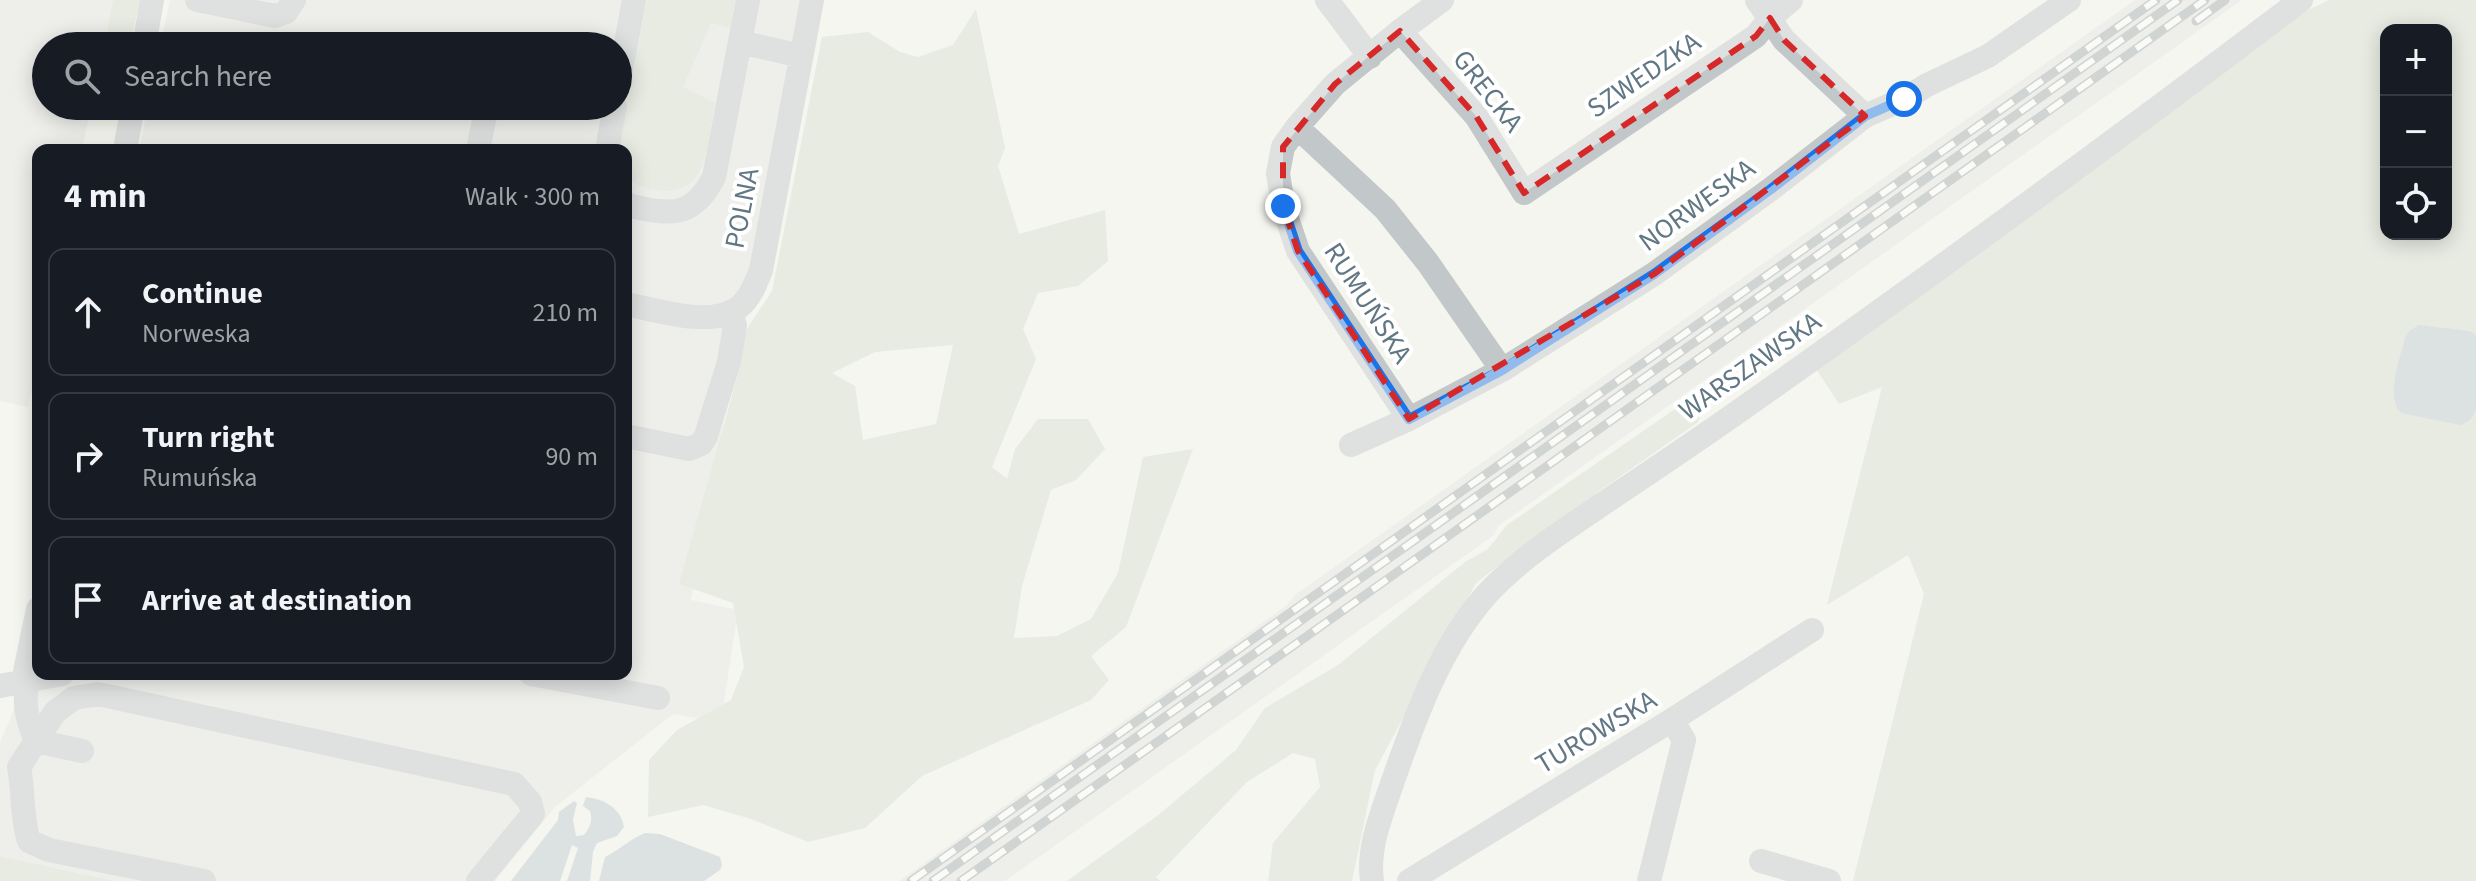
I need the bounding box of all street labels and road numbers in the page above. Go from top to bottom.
street label: SZWEDZKA [1579,22,1710,128]
street label: GRECKA [1443,41,1534,141]
street label: NORWESKA [1630,148,1764,261]
street label: POLNA [715,163,770,252]
street label: RUMUŃSKA [1314,235,1422,372]
street label: WARSZAWSKA [1671,302,1830,430]
street label: TUROWSKA [1528,680,1665,784]

